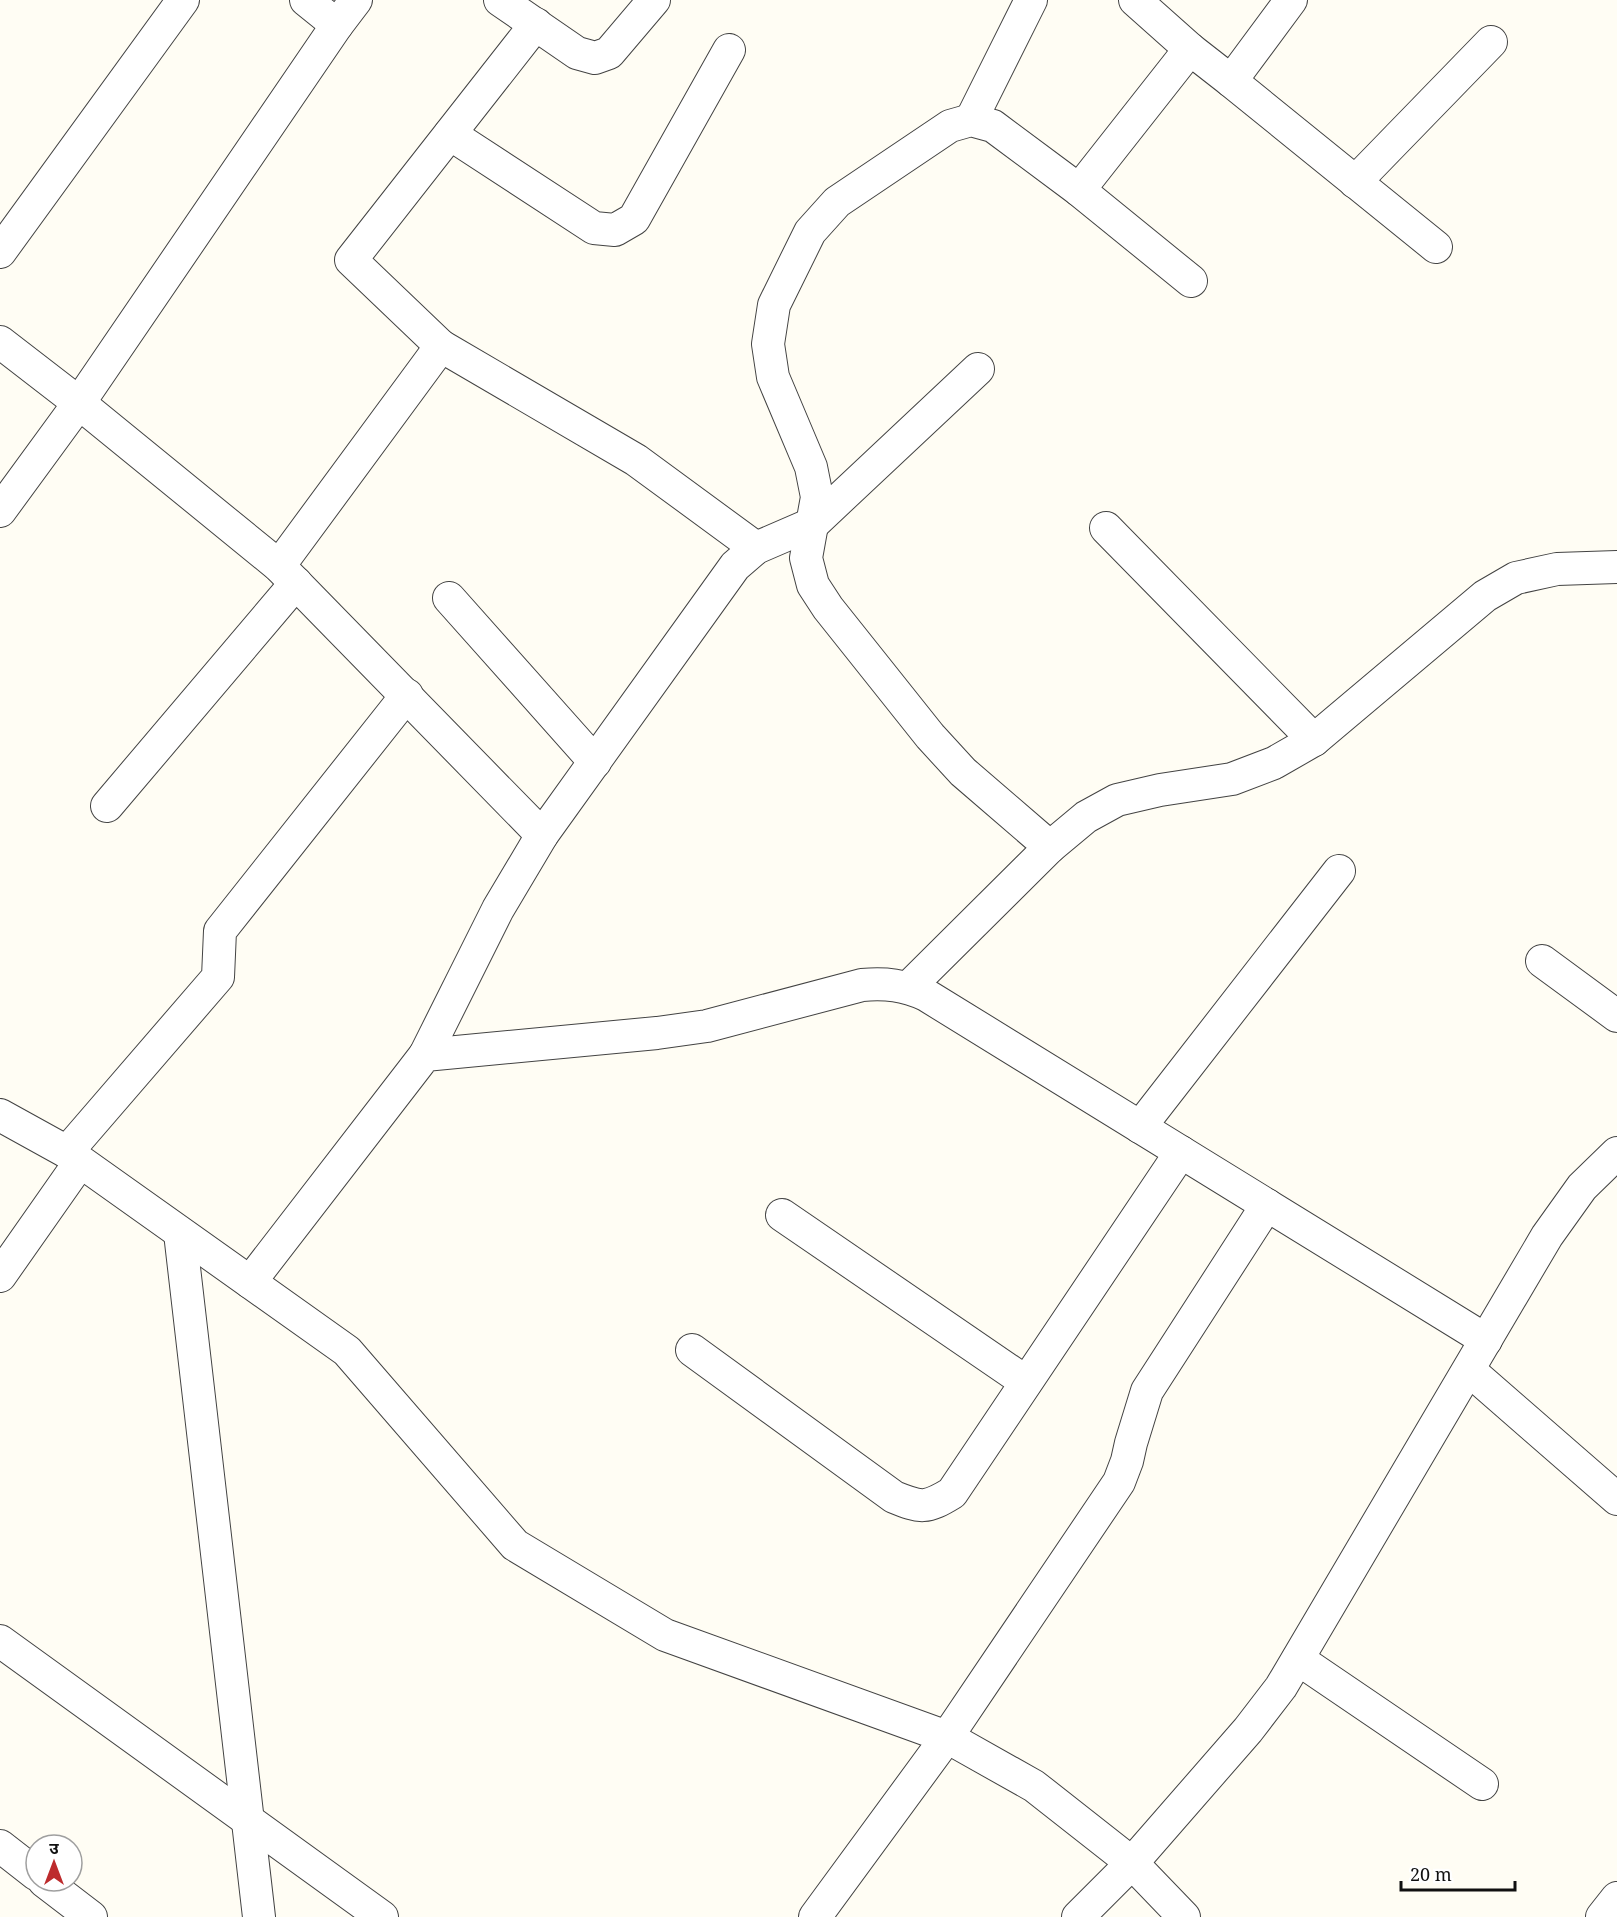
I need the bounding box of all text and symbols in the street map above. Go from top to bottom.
north arrow [24,1833,84,1893]
text: उ [49,1837,59,1859]
scale bar [1401,1854,1515,1892]
text: 20 m [1410,1862,1452,1886]

